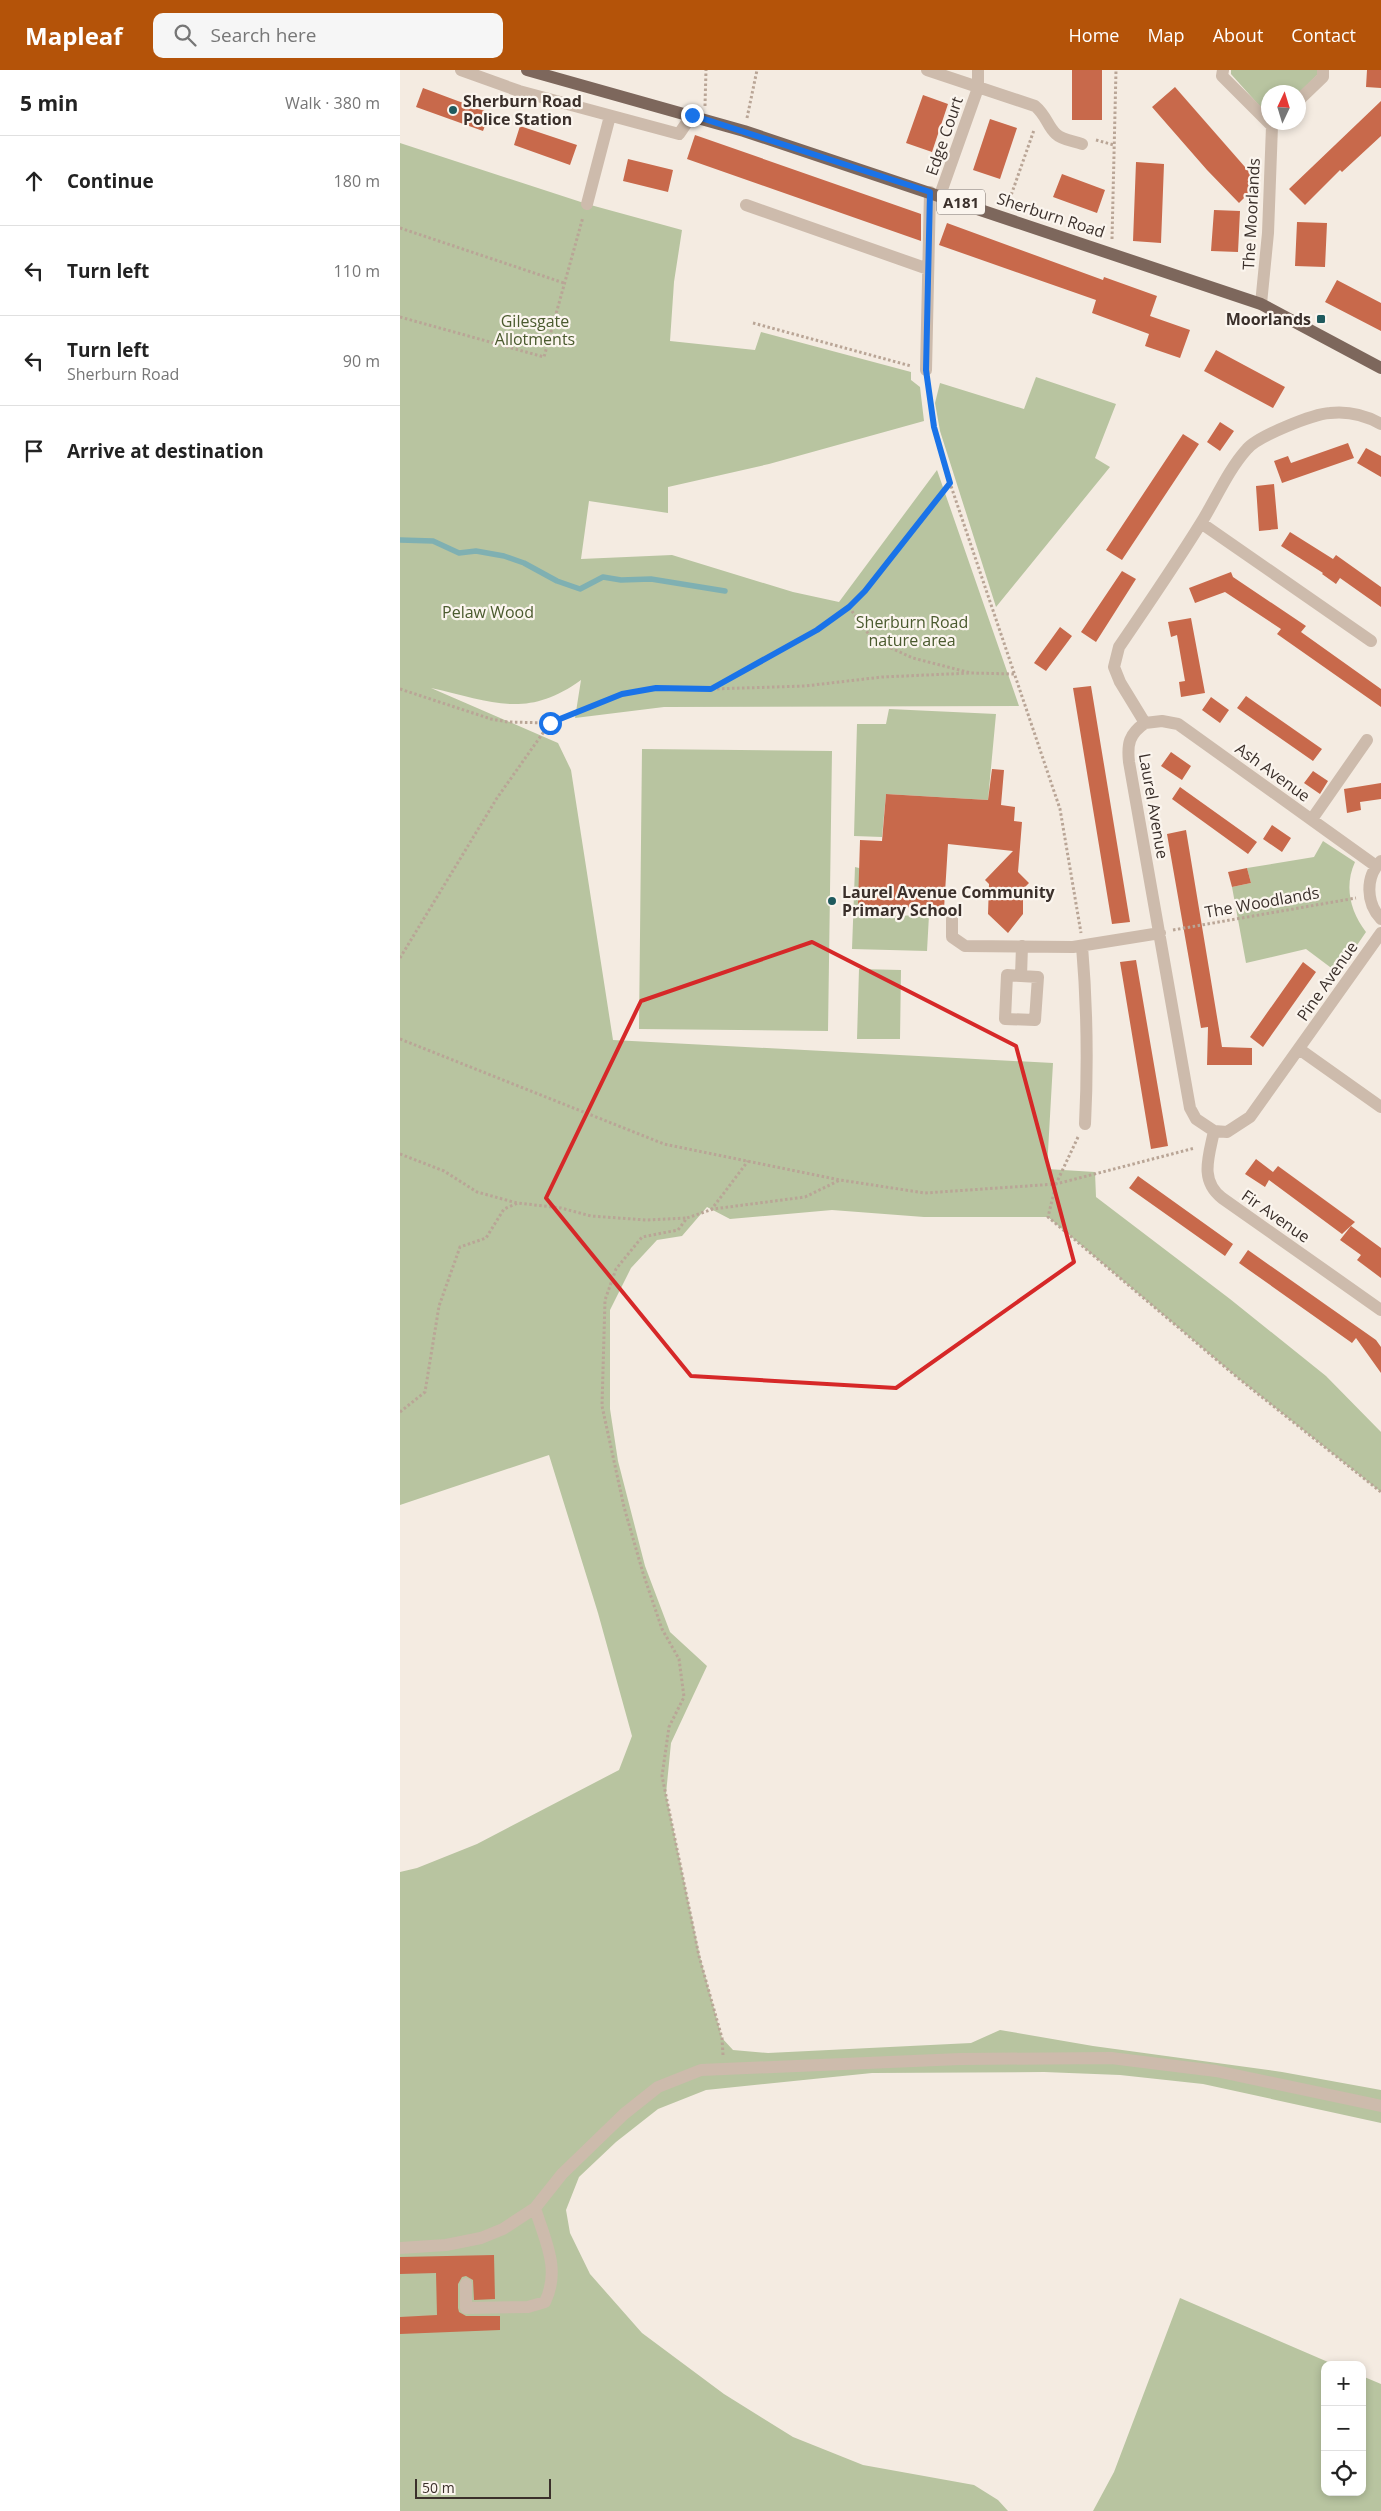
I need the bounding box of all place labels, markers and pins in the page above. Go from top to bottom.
place label: Sherburn Road Police Station [463,90,582,130]
marker: Sherburn Road Police Station [447,104,459,116]
place label: Moorlands [1226,308,1311,330]
marker: Moorlands [1315,313,1327,325]
place label: Laurel Avenue Community Primary School [842,881,1056,921]
marker: Laurel Avenue Community Primary School [826,895,838,907]

